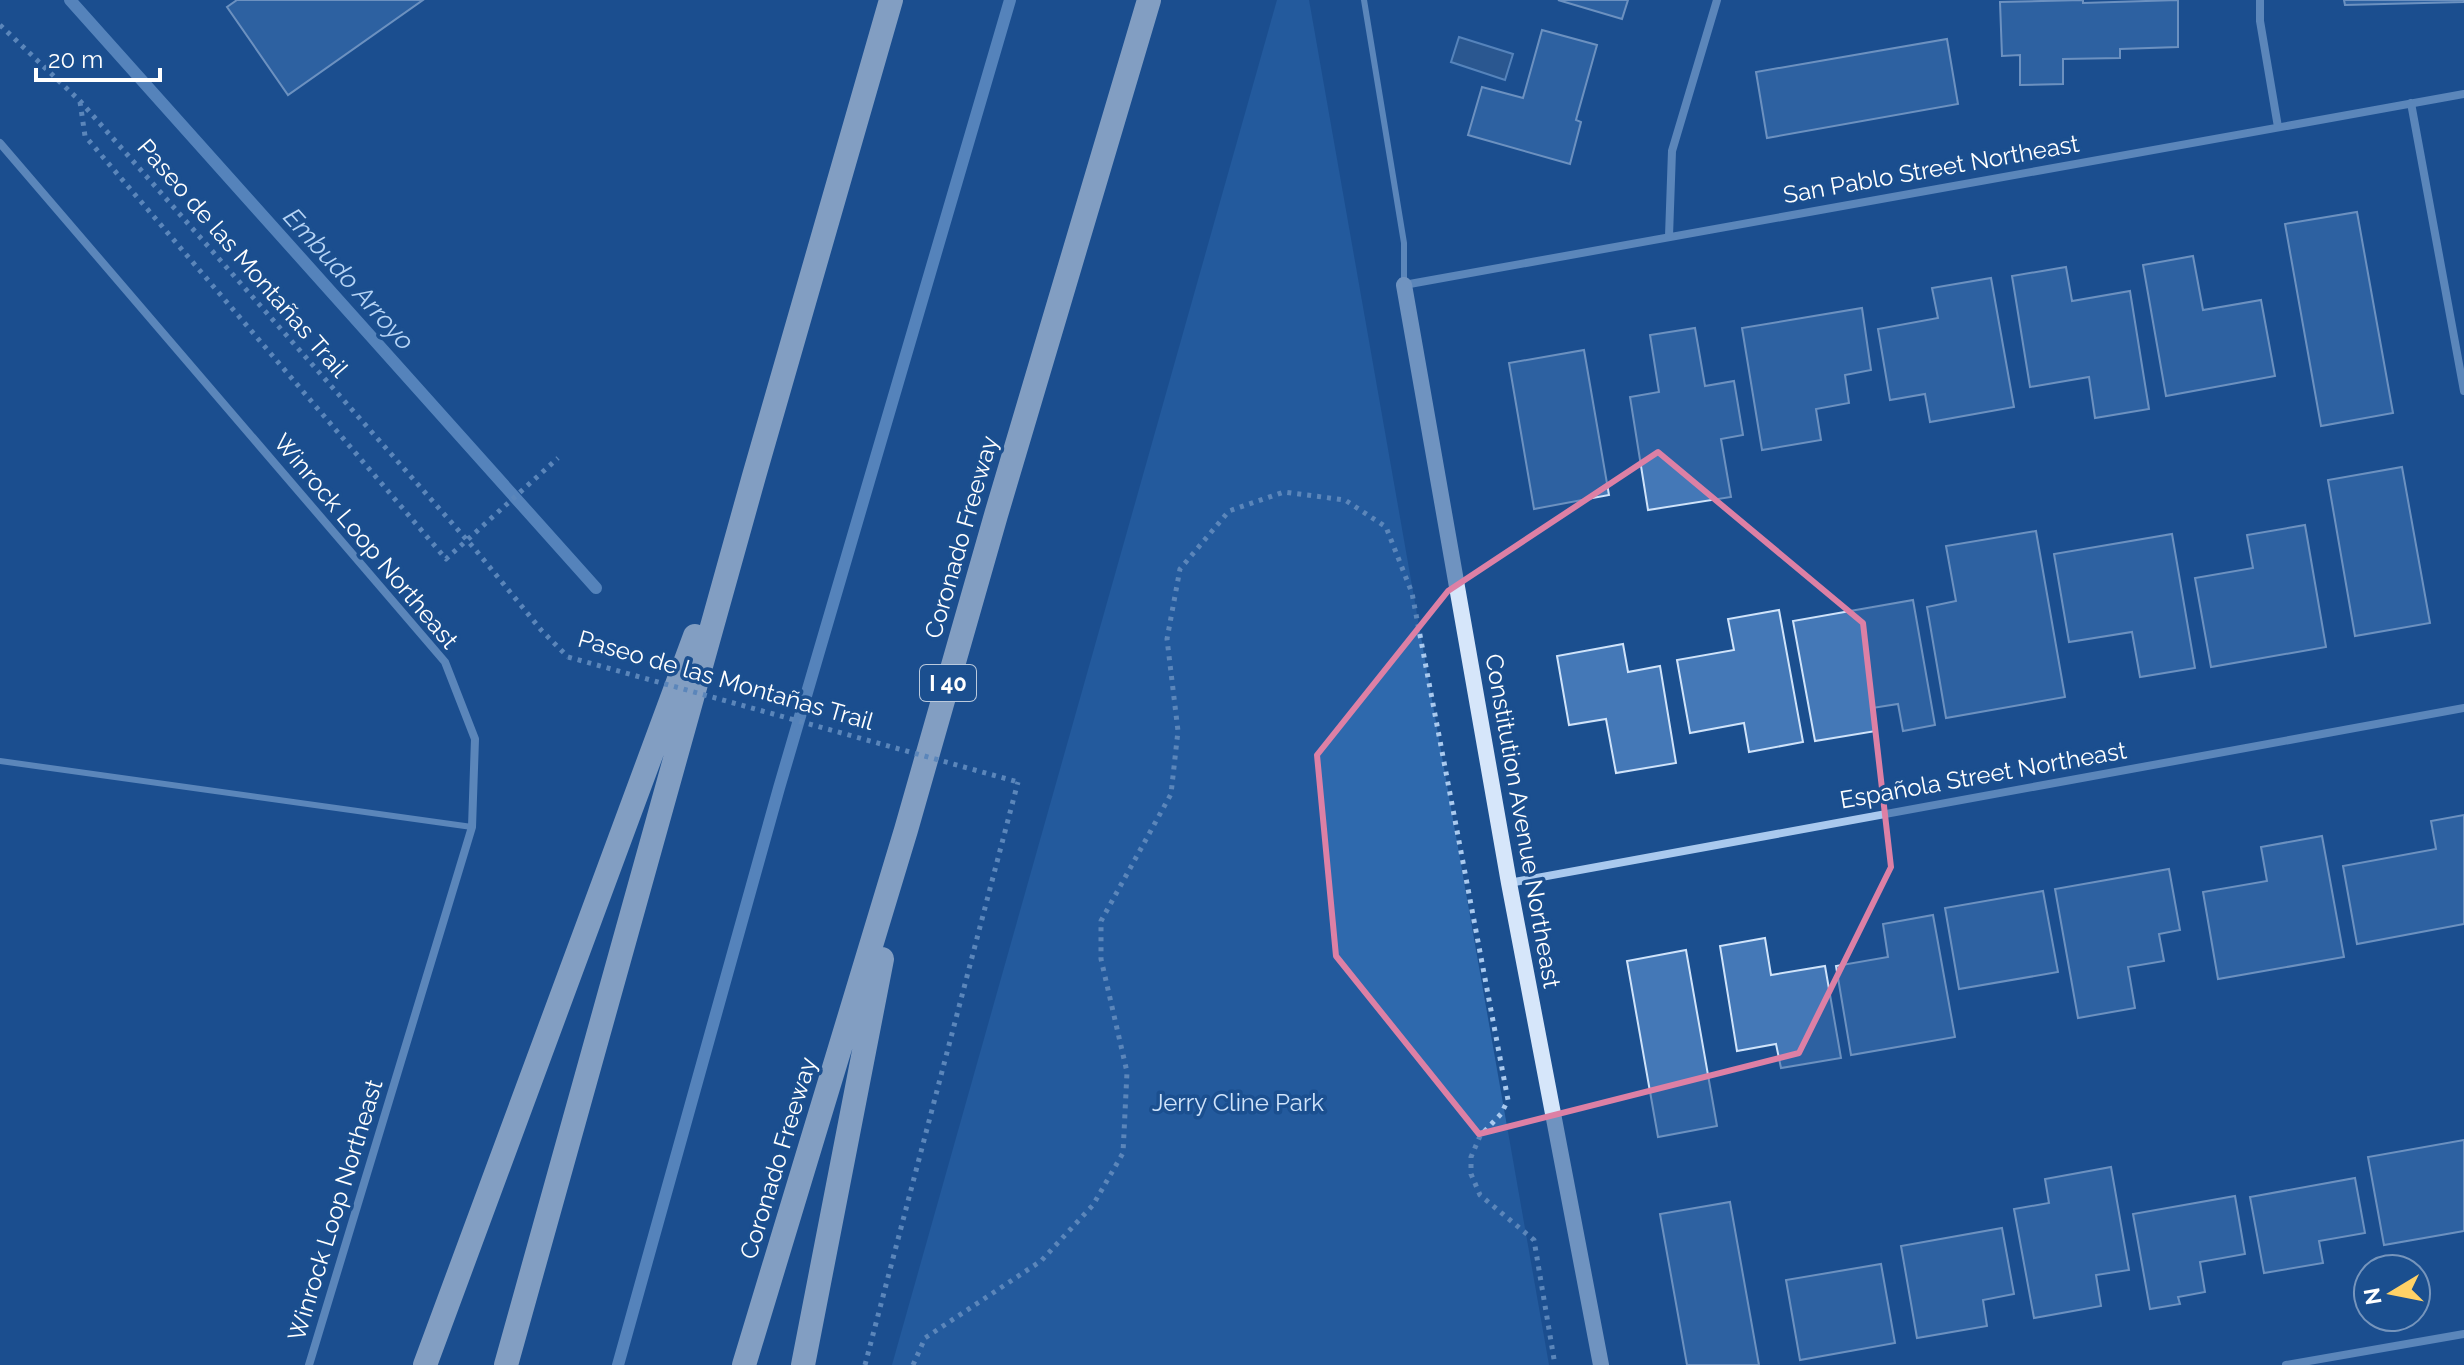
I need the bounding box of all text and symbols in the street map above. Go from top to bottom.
scale bar [36,32,160,82]
text: 20 m [48,45,103,74]
street label: San Pablo Street Northeast [1781,129,2081,209]
street label: Paseo de las Montañas Trail [132,133,355,383]
water label: Embudo Arroyo [277,202,421,356]
street label: Winrock Loop Northeast [268,428,464,654]
street label: Coronado Freeway [918,432,1004,642]
street label: Paseo de las Montañas Trail [575,624,878,736]
street label: Constitution Avenue Northeast [1479,652,1567,990]
road number: I 40 [920,665,976,701]
street label: Española Street Northeast [1837,735,2129,815]
street label: Coronado Freeway [734,1054,822,1262]
street label: Winrock Loop Northeast [281,1076,389,1344]
park label: Jerry Cline Park [1152,1088,1324,1117]
north arrow [2352,1253,2432,1333]
text: N [2358,1286,2387,1307]

